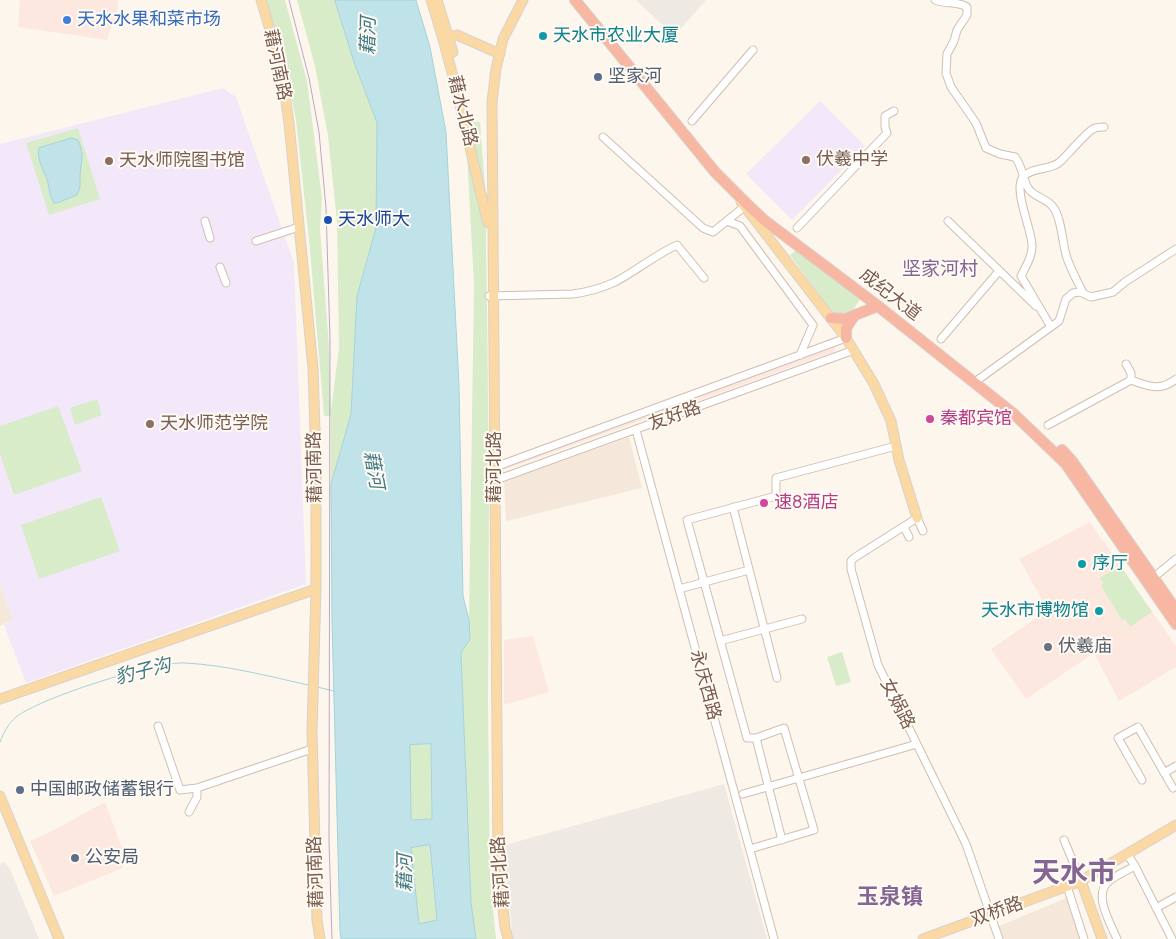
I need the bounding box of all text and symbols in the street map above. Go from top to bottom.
place label: 天水水果和菜市场 [77,9,221,31]
marker: 天水水果和菜市场 [61,14,73,26]
water label: 藉河 [357,17,381,55]
place label: 天水市农业大厦 [553,25,679,47]
street label: 藉河南路 [259,28,295,102]
marker: 天水市农业大厦 [537,30,549,42]
place label: 坚家河 [608,66,662,88]
marker: 坚家河 [592,71,604,83]
street label: 藉水北路 [443,73,481,149]
place label: 伏羲中学 [816,149,888,171]
place label: 天水师院图书馆 [119,150,245,172]
marker: 伏羲中学 [800,154,812,166]
marker: 天水师院图书馆 [103,155,115,167]
place label: 天水师大 [338,209,410,231]
marker: 天水师大 [322,214,334,226]
district label: 坚家河村 [902,259,978,281]
street label: 成纪大道 [855,264,925,326]
street label: 友好路 [646,397,704,435]
place label: 秦都宾馆 [940,408,1012,430]
place label: 天水师范学院 [160,413,268,435]
marker: 秦都宾馆 [924,413,936,425]
marker: 天水师范学院 [144,418,156,430]
street label: 藉河南路 [304,431,326,503]
street label: 藉河北路 [484,431,506,503]
water label: 藉河 [358,449,388,491]
place label: 速8酒店 [774,492,838,514]
marker: 速8酒店 [758,497,770,509]
place label: 序厅 [1092,553,1128,575]
marker: 序厅 [1076,558,1088,570]
place label: 天水市博物馆 [981,600,1089,622]
marker: 天水市博物馆 [1093,605,1105,617]
place label: 伏羲庙 [1058,636,1112,658]
marker: 伏羲庙 [1042,641,1054,653]
street label: 永庆西路 [685,647,725,723]
water label: 豹子沟 [113,654,173,690]
street label: 女娲路 [875,675,919,733]
place label: 中国邮政储蓄银行 [30,779,174,801]
marker: 中国邮政储蓄银行 [14,784,26,796]
street label: 藉河北路 [488,835,514,909]
street label: 藉河南路 [304,836,328,908]
place label: 公安局 [85,847,139,869]
marker: 公安局 [69,852,81,864]
water label: 藉河 [395,854,417,892]
district label: 天水市 [1032,857,1116,891]
district label: 玉泉镇 [857,885,923,911]
street label: 双桥路 [968,893,1026,931]

